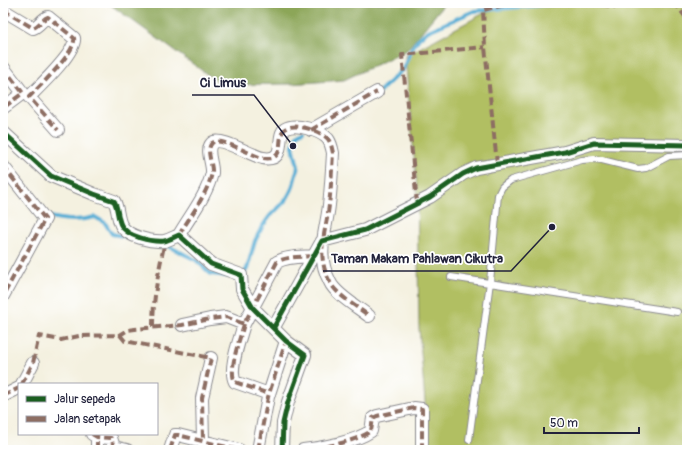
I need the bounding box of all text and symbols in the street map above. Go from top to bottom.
callout: Ci Limus [192,70,254,95]
text: Ci Limus [200,75,246,91]
callout: Taman Makam Pahlawan Cikutra [323,246,511,271]
text: Taman Makam Pahlawan Cikutra [330,251,503,267]
legend [18,383,158,435]
text: Jalur sepeda [54,392,116,407]
scale bar [544,409,639,435]
text: Jalan setapak [54,412,121,427]
text: 50 m [550,416,578,431]

